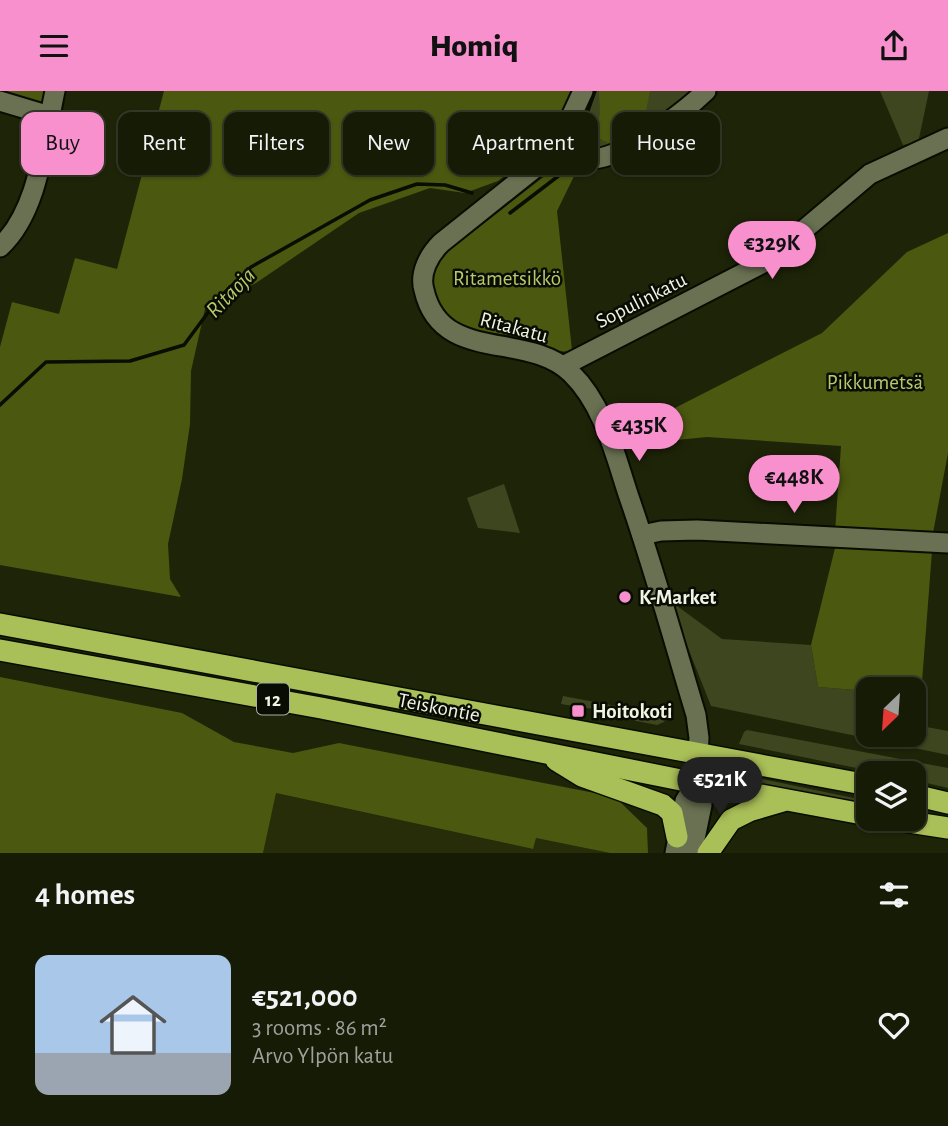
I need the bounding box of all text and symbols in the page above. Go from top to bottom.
icon: menu [35,27,73,65]
icon: share [875,27,913,65]
text: Homiq [430,30,518,62]
chip: Buy [21,112,104,175]
chip: Rent [118,112,210,175]
chip: Filters [224,112,329,175]
chip: New [343,112,434,175]
chip: Apartment [448,112,598,175]
chip: House [612,112,720,175]
pin: €329K [723,221,821,281]
text: €329K [744,232,800,255]
water label: Ritaoja [202,264,260,322]
park label: Ritametsikkö [453,268,561,289]
street label: Sopulinkatu [593,269,690,332]
street label: Ritakatu [478,308,550,347]
park label: Pikkumetsä [827,372,923,393]
pin: €435K [590,403,688,463]
text: €435K [611,414,667,437]
pin: €448K [745,455,843,515]
text: €448K [765,466,823,489]
place label: K-Market [639,587,716,608]
marker: K-Market [617,589,633,605]
north arrow [856,677,926,747]
map controls [856,677,926,831]
road number: 12 [257,684,289,715]
street label: Teiskontie [396,689,482,726]
place label: Hoitokoti [592,701,672,722]
marker: Hoitokoti [570,703,586,719]
pin: €521K [671,757,769,817]
button: layers [856,761,926,831]
text: €521K [693,768,747,791]
icon: filters [875,876,913,914]
text: 4 homes [35,880,135,910]
text: €521,000 [252,982,358,1012]
icon: home [91,983,175,1067]
icon: heart [875,1006,913,1044]
text: 3 rooms · 86 m² [252,1017,387,1040]
text: Arvo Ylpön katu [252,1045,393,1068]

